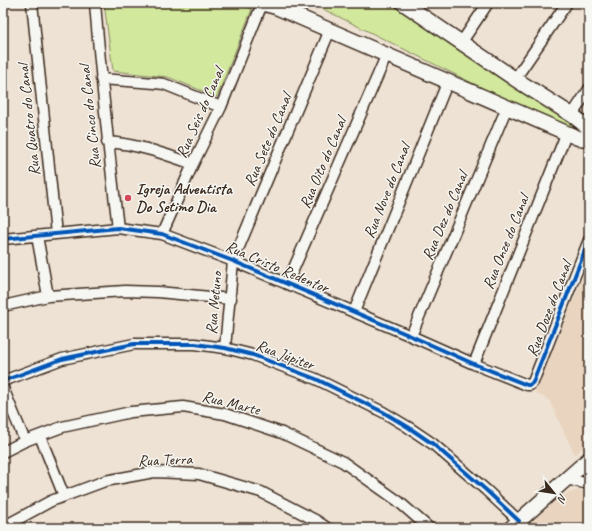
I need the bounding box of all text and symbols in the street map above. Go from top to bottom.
street label: Rua Quatro do Canal [13,60,45,177]
street label: Rua Cinco do Canal [74,61,105,170]
street label: Rua Seis do Canal [171,62,230,161]
street label: Rua Sete do Canal [240,88,298,189]
street label: Rua Oito do Canal [295,111,352,212]
street label: Rua Nove do Canal [359,138,416,241]
street label: Rua Dez do Canal [417,166,474,263]
place label: Igreja Adventista Do Setimo Dia [136,179,233,217]
street label: Rua Onze do Canal [478,189,535,292]
marker: Igreja Adventista Do Setimo Dia [123,193,133,203]
street label: Rua Cristo Redentor [222,236,334,299]
street label: Rua Doze do Canal [522,256,577,359]
street label: Rua Netuno [201,269,227,335]
street label: Rua Júpiter [253,335,318,375]
street label: Rua Marte [200,386,264,420]
street label: Rua Terra [137,449,194,471]
north arrow [534,473,574,513]
text: N [554,492,570,506]

